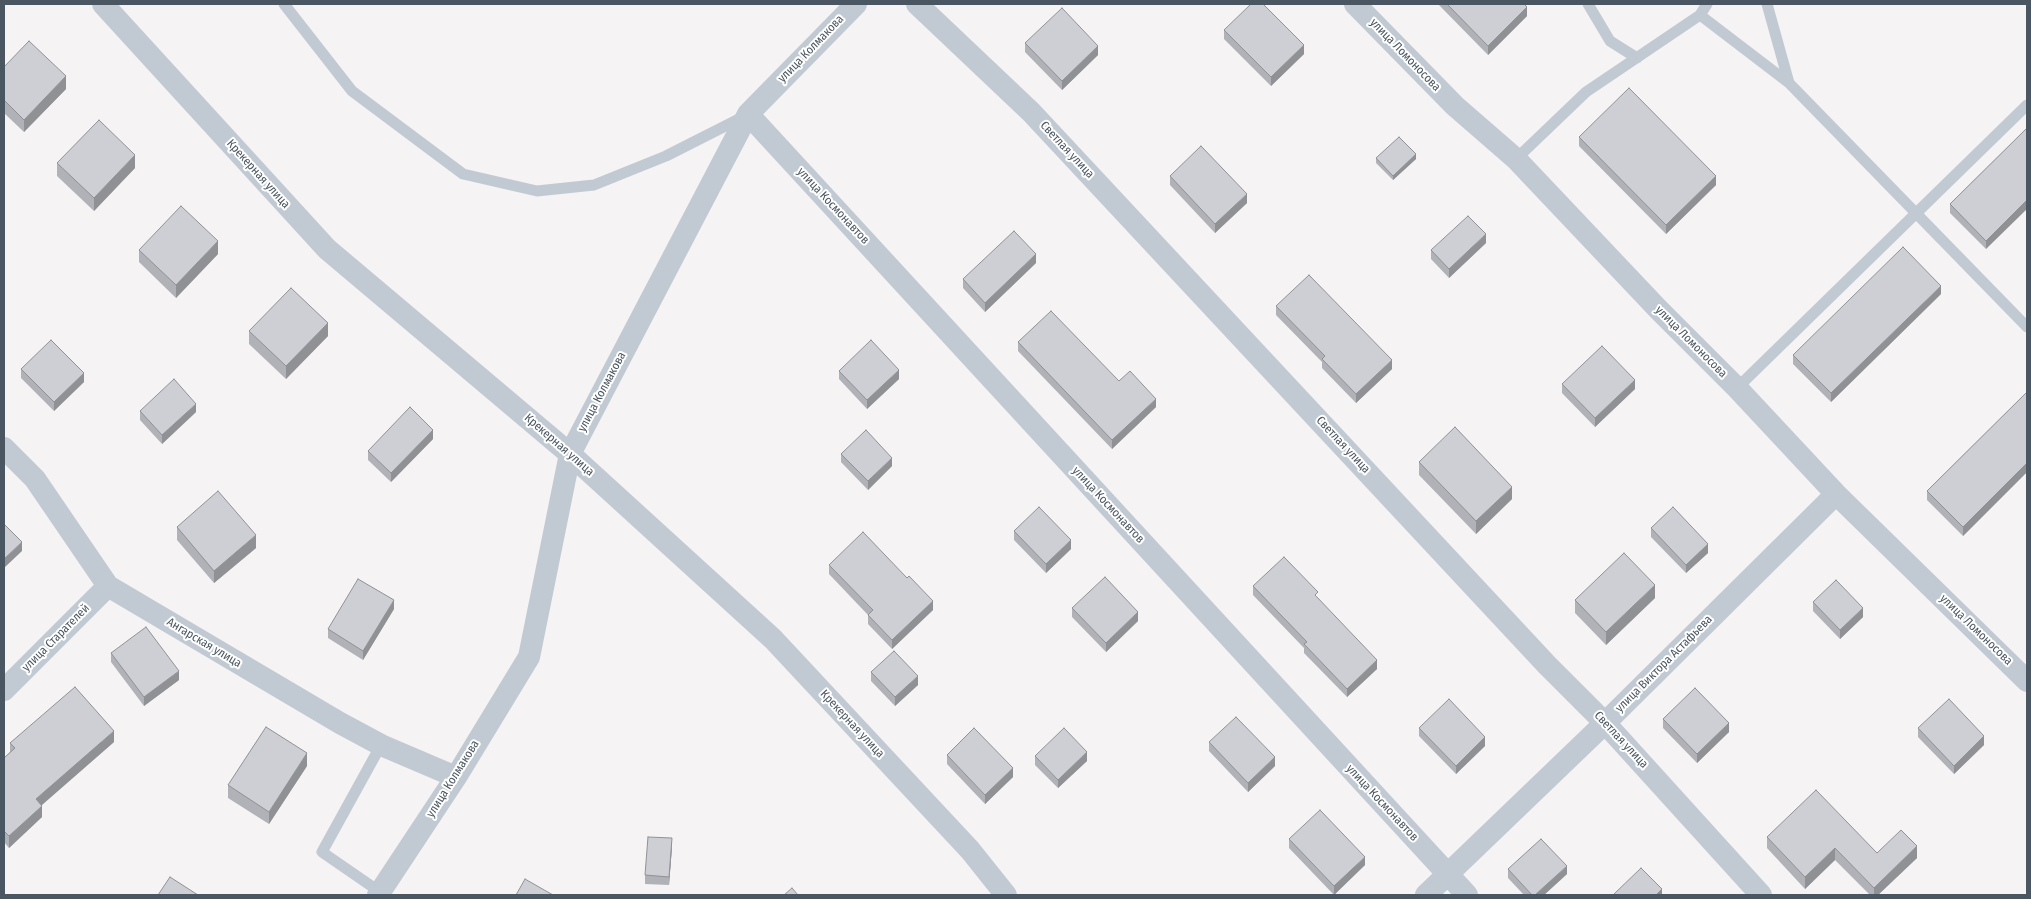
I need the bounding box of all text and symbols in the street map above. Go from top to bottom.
street label: улица Колмакова [775,12,847,86]
street label: улица Ломоносова [1367,16,1443,94]
street label: Светлая улица [1037,118,1097,182]
street label: Крекерная улица [223,137,293,211]
street label: улица Космонавтов [794,165,872,247]
street label: улица Ломоносова [1652,303,1730,381]
street label: улица Колмакова [575,350,629,434]
street label: Крекерная улица [521,411,597,479]
street label: Светлая улица [1313,413,1373,477]
street label: улица Космонавтов [1069,464,1147,546]
street label: улица Ломоносова [1937,592,2015,668]
street label: улица Старателей [19,601,93,675]
street label: улица Виктора Астафьева [1613,613,1715,715]
street label: Ангарская улица [164,615,244,671]
street label: Крекерная улица [817,687,887,761]
street label: Светлая улица [1591,708,1651,772]
street label: улица Колмакова [424,738,482,820]
street label: улица Космонавтов [1343,762,1421,844]

